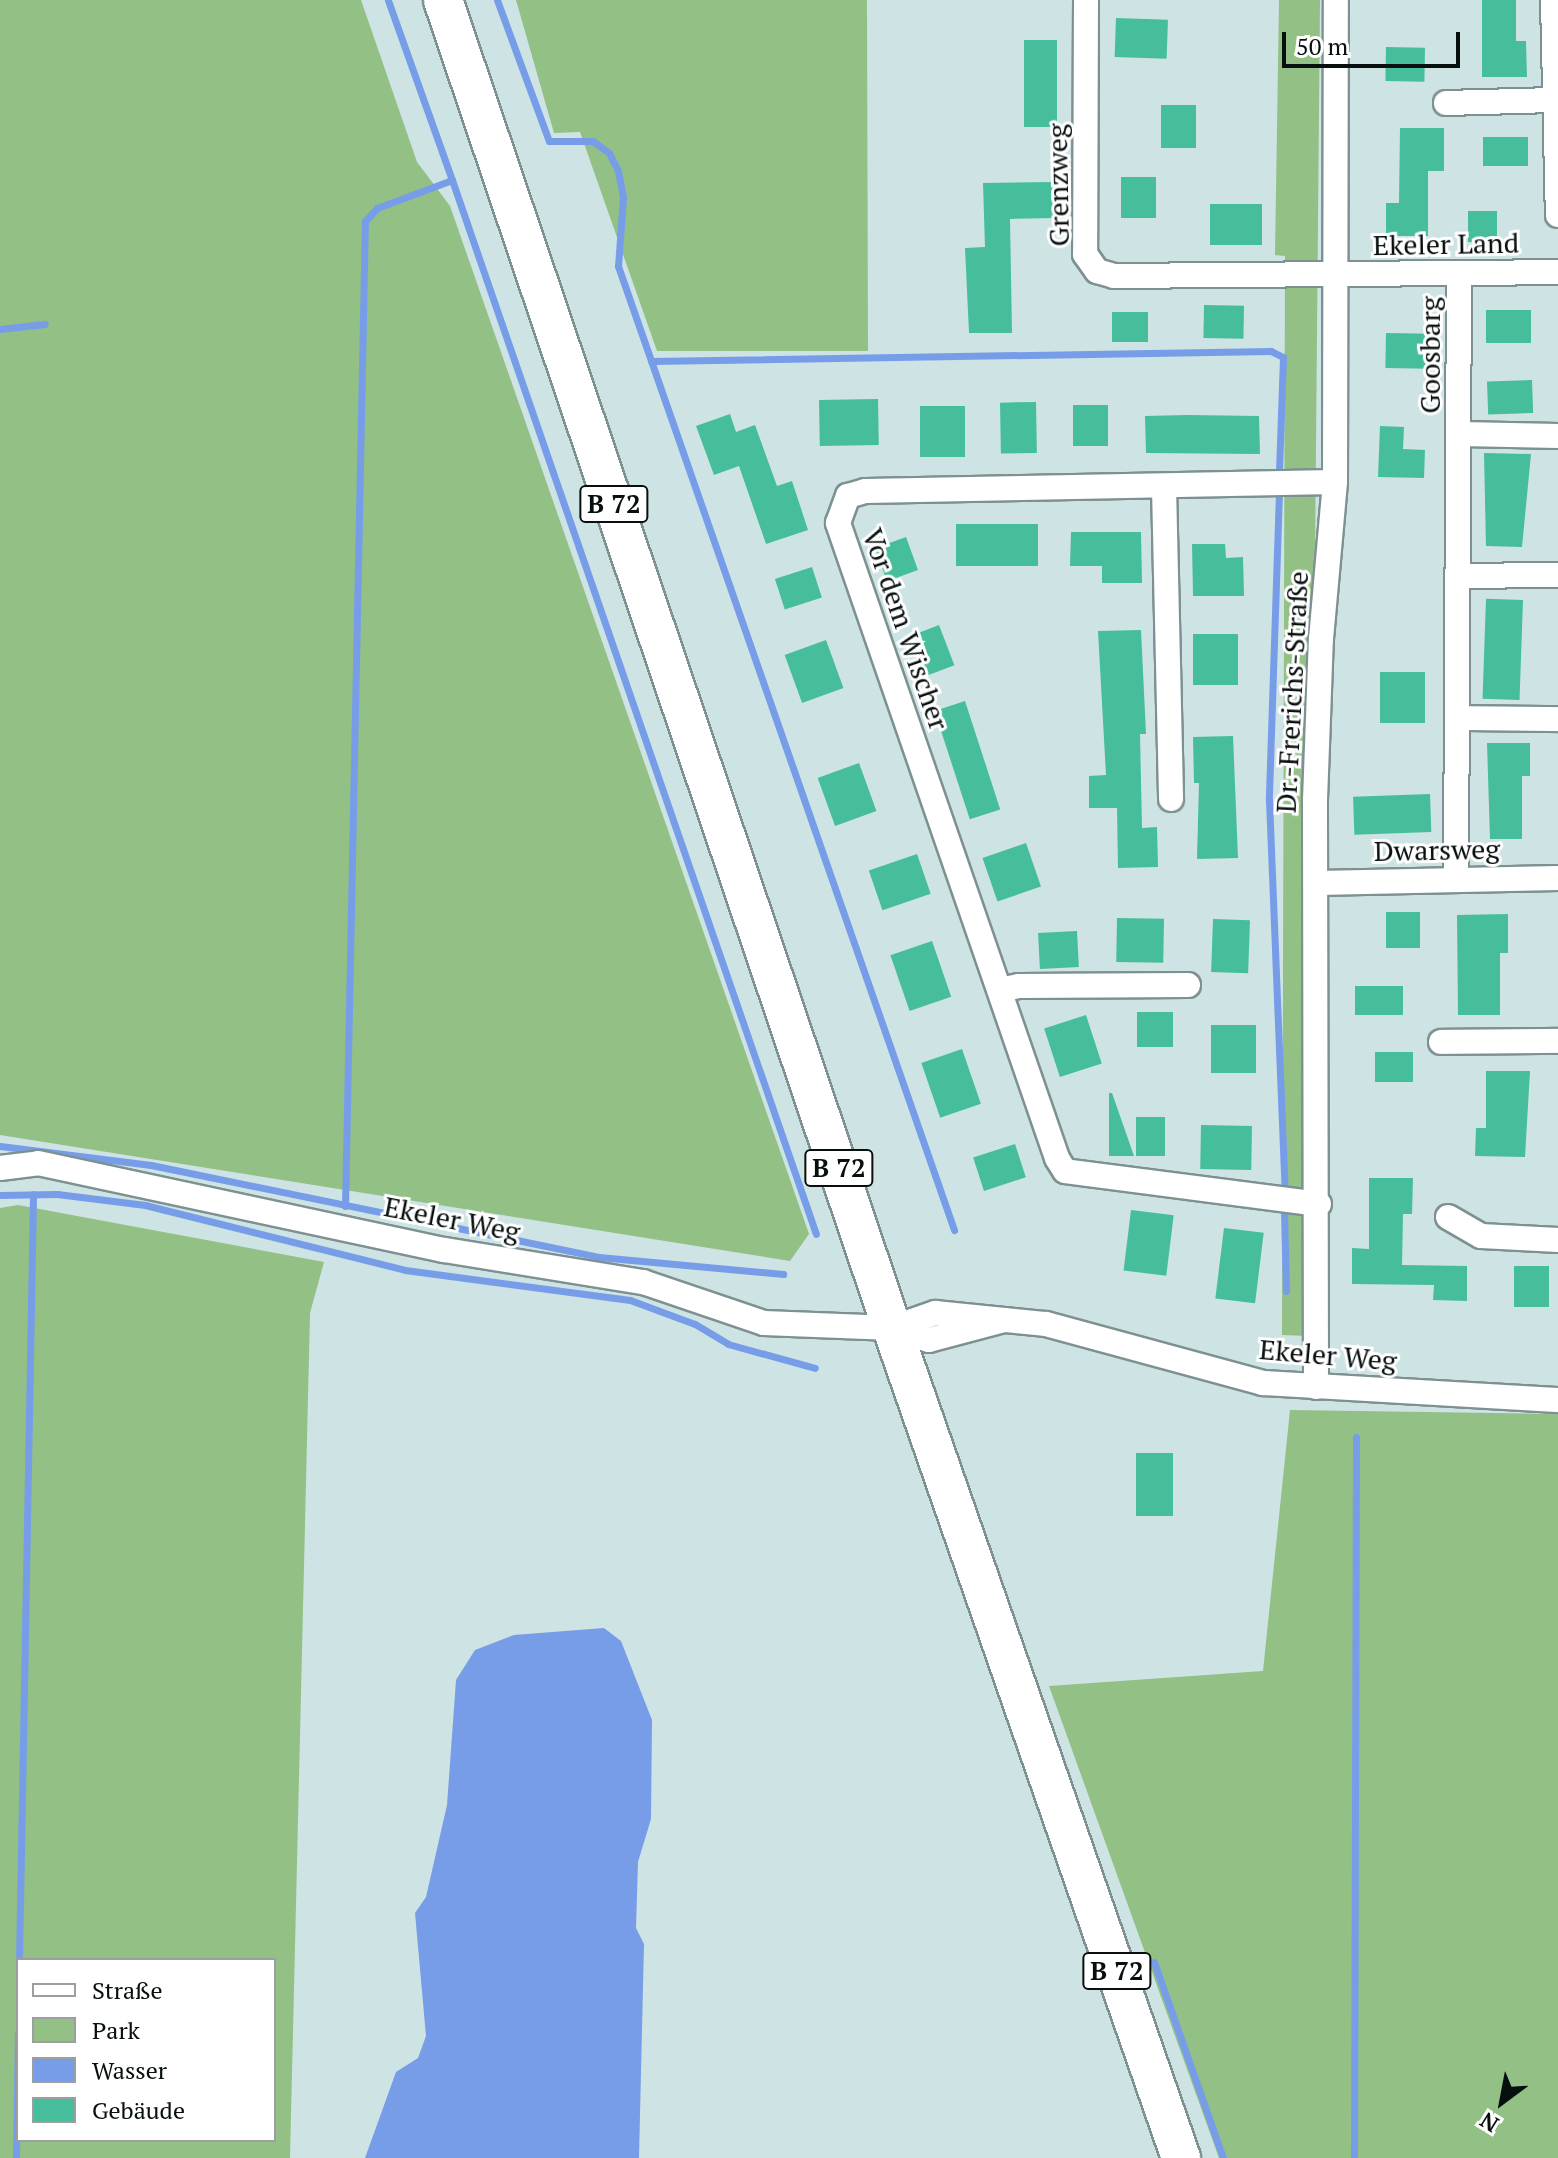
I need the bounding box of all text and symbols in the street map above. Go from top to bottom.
scale bar [1286,16,1464,66]
text: 50 m [1296,30,1348,62]
street label: Grenzweg [1040,123,1076,247]
street label: Ekeler Land [1373,226,1519,262]
street label: Goosbarg [1413,296,1447,414]
road number: B 72 [578,482,650,526]
street label: Vor dem Wischer [856,524,956,734]
street label: Dr.-Frerichs-Straße [1269,570,1315,814]
street label: Dwarsweg [1374,832,1500,868]
road number: B 72 [803,1146,875,1190]
street label: Ekeler Weg [381,1189,523,1249]
street label: Ekeler Weg [1258,1332,1398,1378]
road number: B 72 [1081,1949,1153,1993]
legend [16,1958,276,2142]
text: Straße [92,1974,163,2006]
text: Park [92,2014,140,2046]
text: Wasser [92,2054,167,2086]
north arrow [1462,2062,1542,2142]
text: Gebäude [92,2094,185,2126]
text: N [1474,2106,1504,2139]

